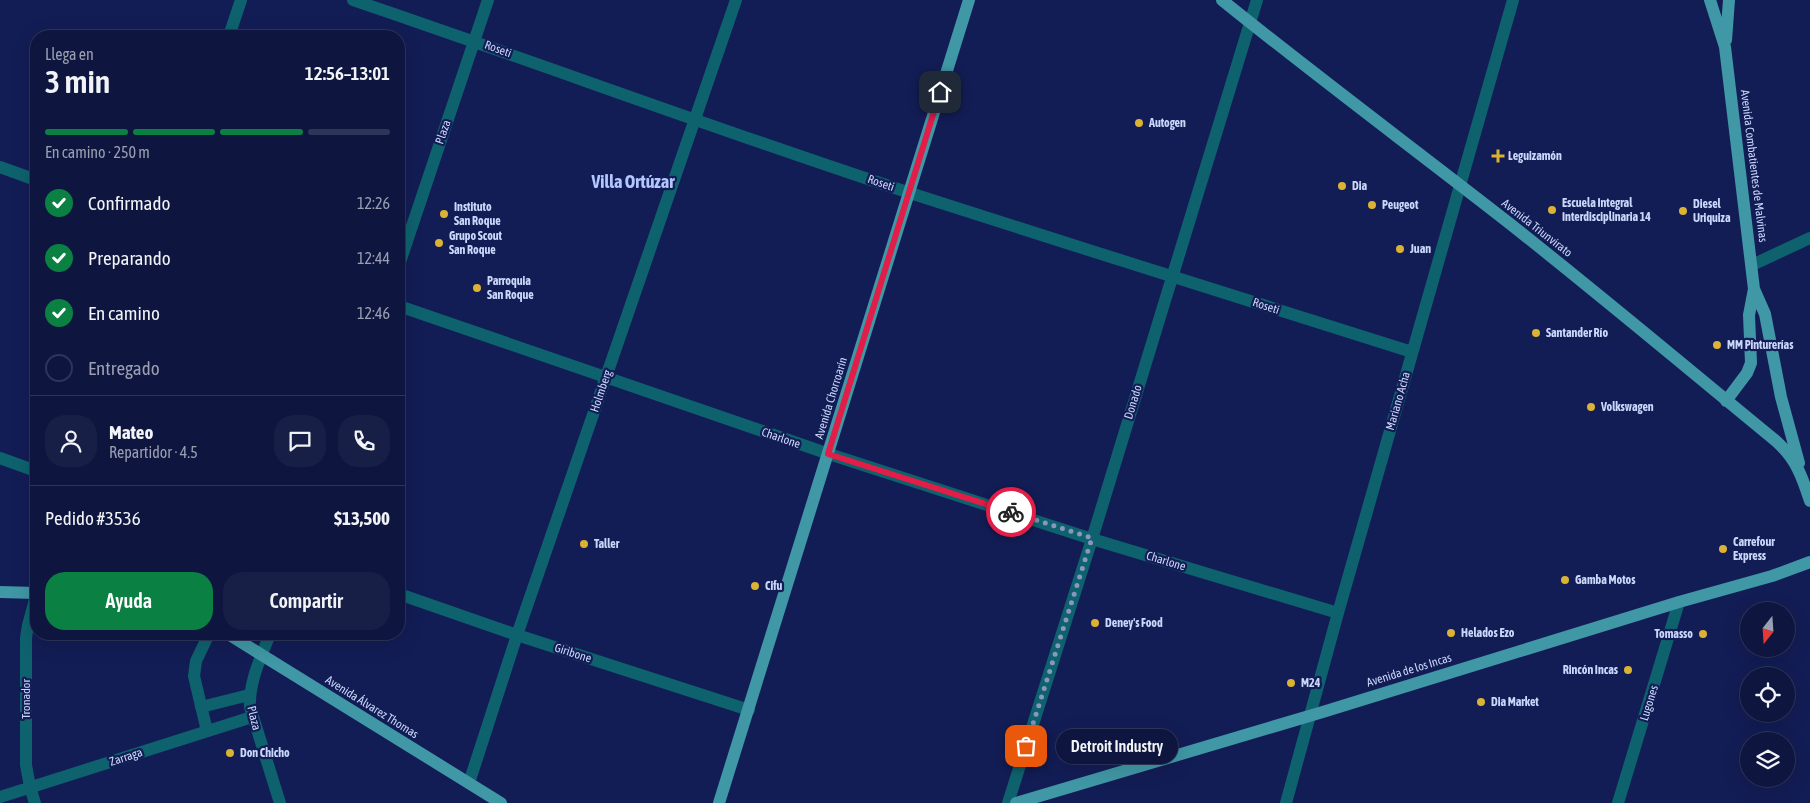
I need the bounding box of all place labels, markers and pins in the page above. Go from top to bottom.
pin [919,71,961,113]
place label: Autogen [1148,116,1186,130]
marker: Autogen [1133,117,1145,129]
place label: Leguizamón [1508,149,1562,163]
marker: Leguizamón [1492,150,1504,162]
place label: Dia [1352,179,1367,193]
marker: Dia [1336,180,1348,192]
place label: Escuela Integral Interdisciplinaria 14 [1562,196,1651,224]
place label: Diesel Uriquiza [1693,197,1731,225]
place label: Peugeot [1382,198,1419,212]
marker: Peugeot [1366,199,1378,211]
place label: Instituto San Roque [454,200,501,228]
marker: Escuela Integral Interdisciplinaria 14 [1546,204,1558,216]
marker: Diesel Uriquiza [1677,205,1689,217]
marker: Instituto San Roque [438,208,450,220]
place label: Grupo Scout San Roque [449,229,503,257]
marker: Grupo Scout San Roque [433,237,445,249]
place label: Juan [1409,242,1431,256]
marker: Juan [1394,243,1406,255]
place label: Parroquia San Roque [487,274,534,302]
marker: Parroquia San Roque [471,282,483,294]
place label: Santander Río [1546,326,1608,340]
marker: Santander Río [1530,327,1542,339]
place label: MM Pinturerías [1727,338,1794,352]
marker: MM Pinturerías [1711,339,1723,351]
place label: Volkswagen [1600,400,1654,414]
marker: Volkswagen [1585,401,1597,413]
place label: Carrefour Express [1733,535,1775,563]
place label: Taller [594,537,620,551]
marker: Taller [578,538,590,550]
marker: Carrefour Express [1717,543,1729,555]
place label: Gamba Motos [1575,573,1636,587]
marker: Gamba Motos [1559,574,1571,586]
place label: Cifu [765,579,782,593]
marker: Cifu [749,580,761,592]
place label: Deney's Food [1105,616,1163,630]
marker: Deney's Food [1089,617,1101,629]
place label: Helados Ezo [1461,626,1515,640]
marker: Helados Ezo [1445,627,1457,639]
place label: Tomasso [1654,627,1693,641]
marker: Tomasso [1697,628,1709,640]
place label: Rincón Incas [1563,663,1619,677]
marker: Rincón Incas [1622,664,1634,676]
place label: M24 [1301,676,1321,690]
marker: M24 [1285,677,1297,689]
place label: Dia Market [1491,695,1539,709]
marker: Dia Market [1475,696,1487,708]
pin [1005,725,1047,767]
callout: Detroit Industry [1056,728,1178,764]
place label: Don Chicho [240,746,290,760]
marker: Don Chicho [224,747,236,759]

